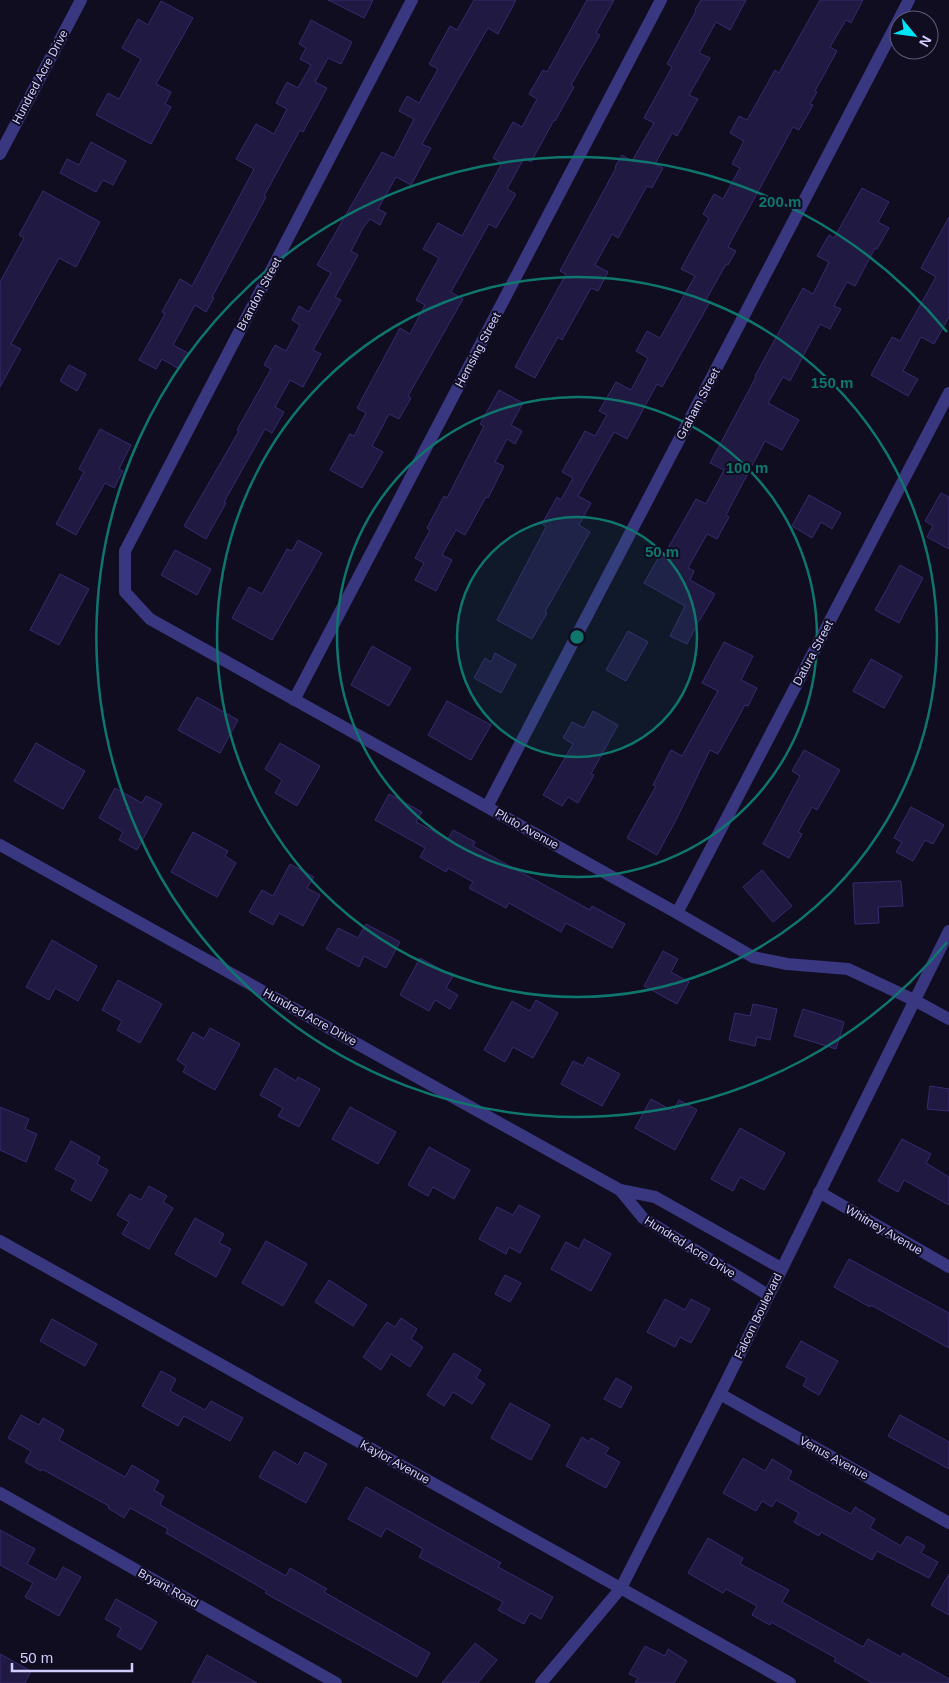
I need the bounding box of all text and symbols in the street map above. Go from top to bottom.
north arrow [889,10,939,60]
street label: Hundred Acre Drive [9,27,71,127]
text: N [916,33,935,50]
text: 200 m [759,193,801,210]
street label: Brandon Street [234,254,284,333]
street label: Hemsing Street [452,310,504,390]
street label: Graham Street [673,365,723,442]
text: 150 m [811,374,853,391]
text: 100 m [726,459,768,476]
text: 50 m [645,543,679,560]
street label: Datura Street [790,618,836,688]
centre of rings [568,628,586,646]
street label: Pluto Avenue [493,806,562,852]
street label: Hundred Acre Drive [261,985,359,1049]
street label: Whitney Avenue [843,1202,925,1258]
street label: Hundred Acre Drive [642,1213,738,1281]
street label: Falcon Boulevard [731,1271,785,1361]
street label: Venus Avenue [797,1433,871,1483]
street label: Kaylor Avenue [358,1437,432,1487]
street label: Bryant Road [135,1566,201,1610]
scale bar [12,1640,132,1672]
text: 50 m [20,1649,53,1666]

